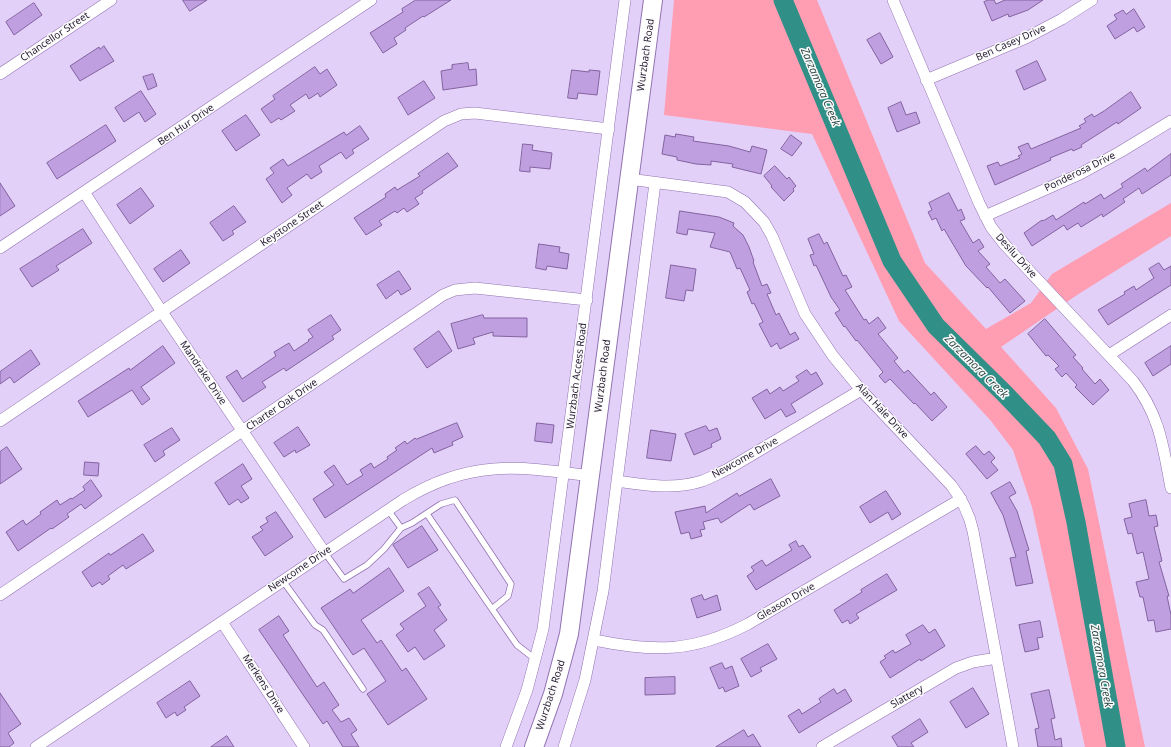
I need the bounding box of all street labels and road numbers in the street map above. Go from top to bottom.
street label: Chancellor Street [18,10,92,64]
street label: Wurzbach Road [635,18,657,92]
street label: Ben Casey Drive [974,22,1048,64]
street label: Ben Hur Drive [156,102,216,148]
street label: Ponderosa Drive [1043,150,1117,194]
street label: Keystone Street [258,199,326,249]
street label: Desilu Drive [993,231,1039,281]
street label: Wurzbach Access Road [565,322,589,430]
street label: Mandrake Drive [177,339,229,407]
street label: Wurzbach Road [593,339,613,413]
street label: Charter Oak Drive [244,377,320,433]
street label: Alan Hale Drive [853,381,911,441]
street label: Newcome Drive [710,435,780,481]
street label: Newcome Drive [266,543,334,595]
street label: Gleason Drive [755,581,817,623]
street label: Merkens Drive [240,652,286,716]
street label: Wurzbach Road [534,658,568,732]
street label: Slattery [889,683,925,711]

